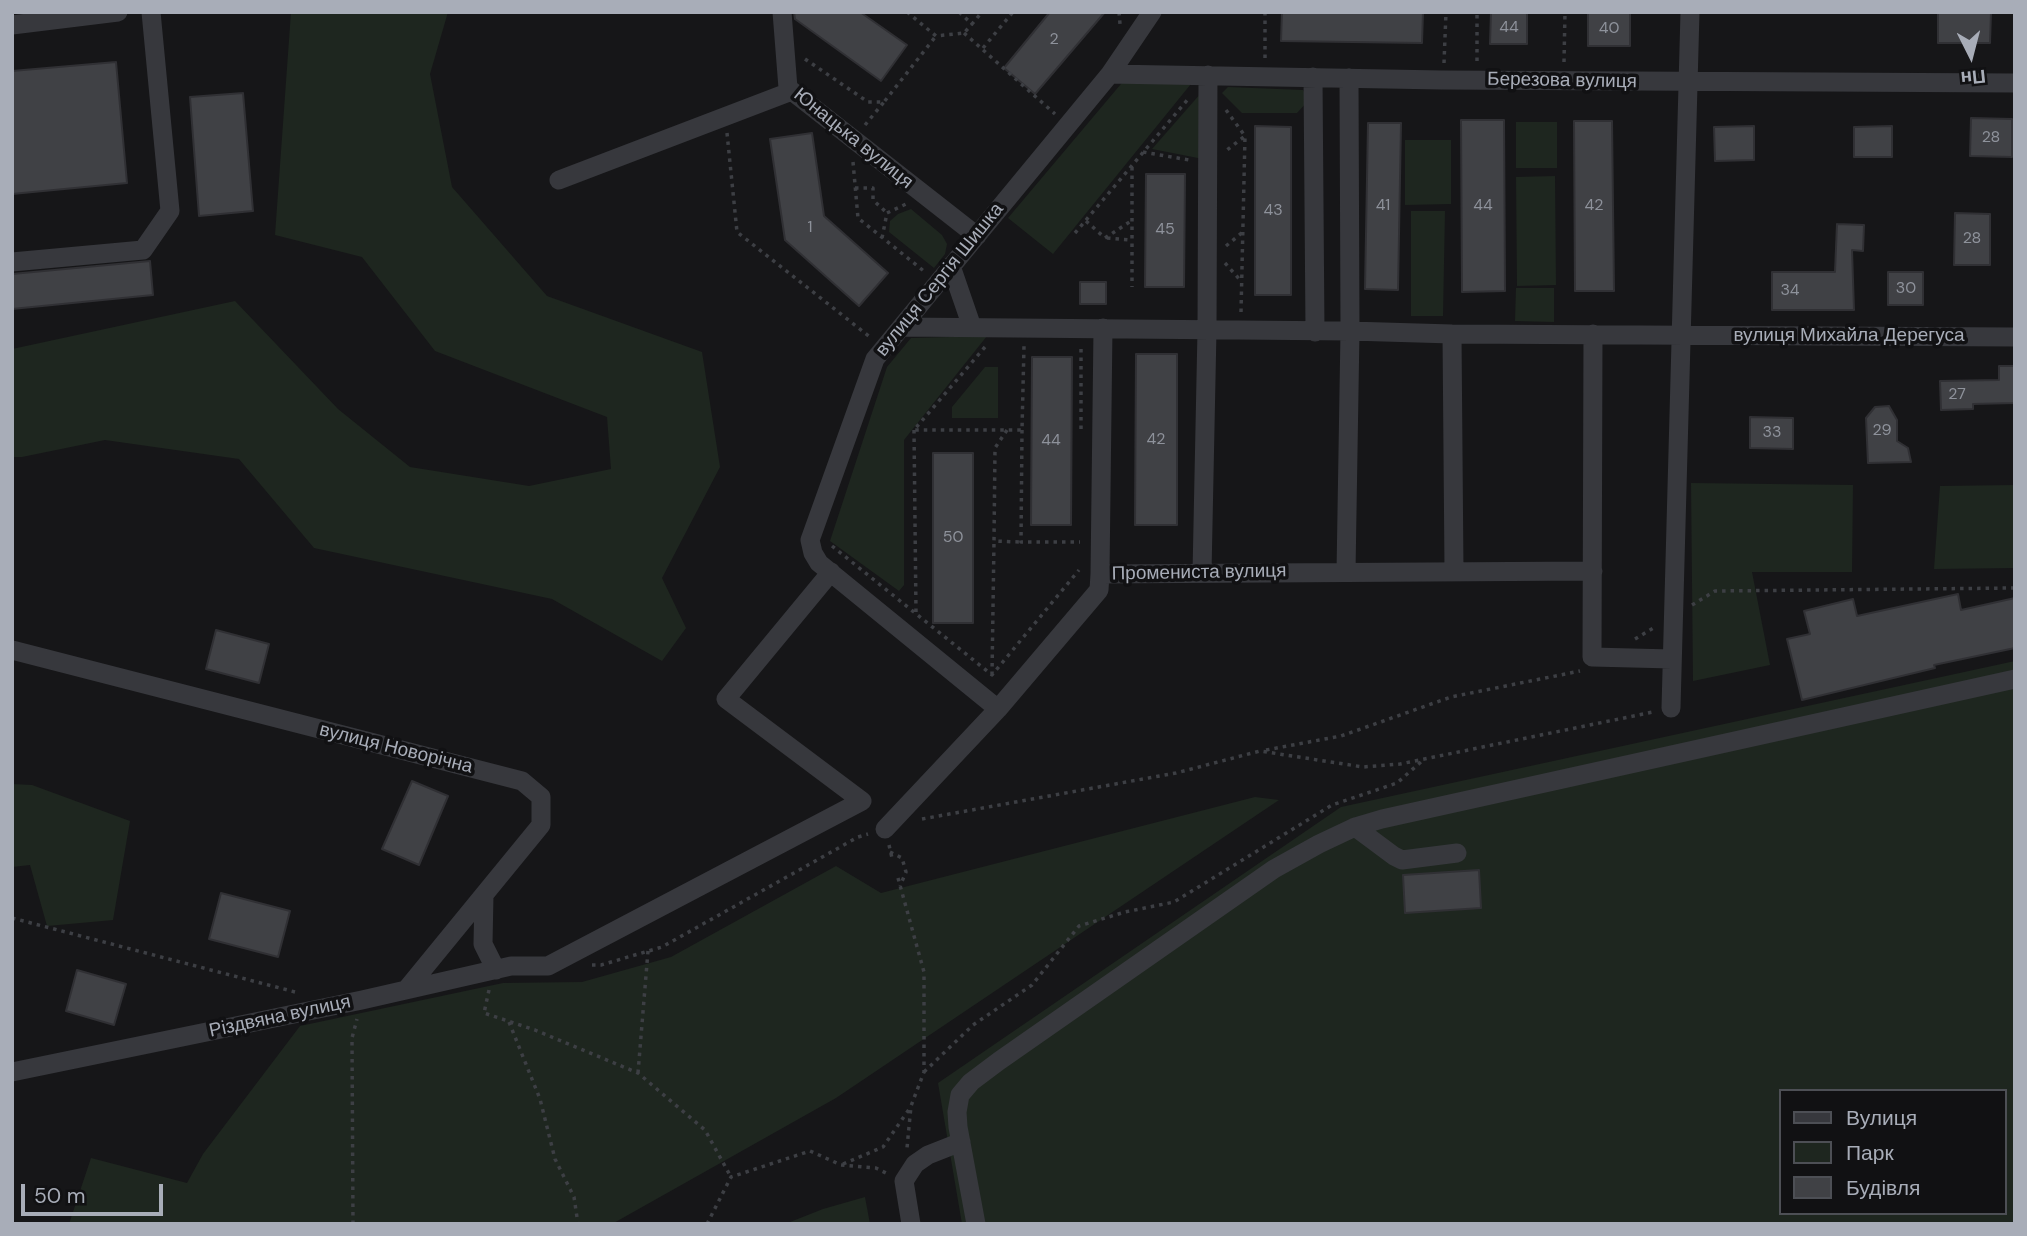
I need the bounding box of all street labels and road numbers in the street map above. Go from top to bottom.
street label: Березова вулиця [1487,68,1637,94]
street label: Юнацька вулиця [789,84,917,194]
street label: вулиця Сергія Шишка [871,199,1009,361]
street label: вулиця Михайла Дерегуса [1733,325,1965,347]
street label: Промениста вулиця [1111,560,1287,586]
street label: вулиця Новорічна [317,719,475,779]
street label: Різдвяна вулиця [207,991,353,1043]

